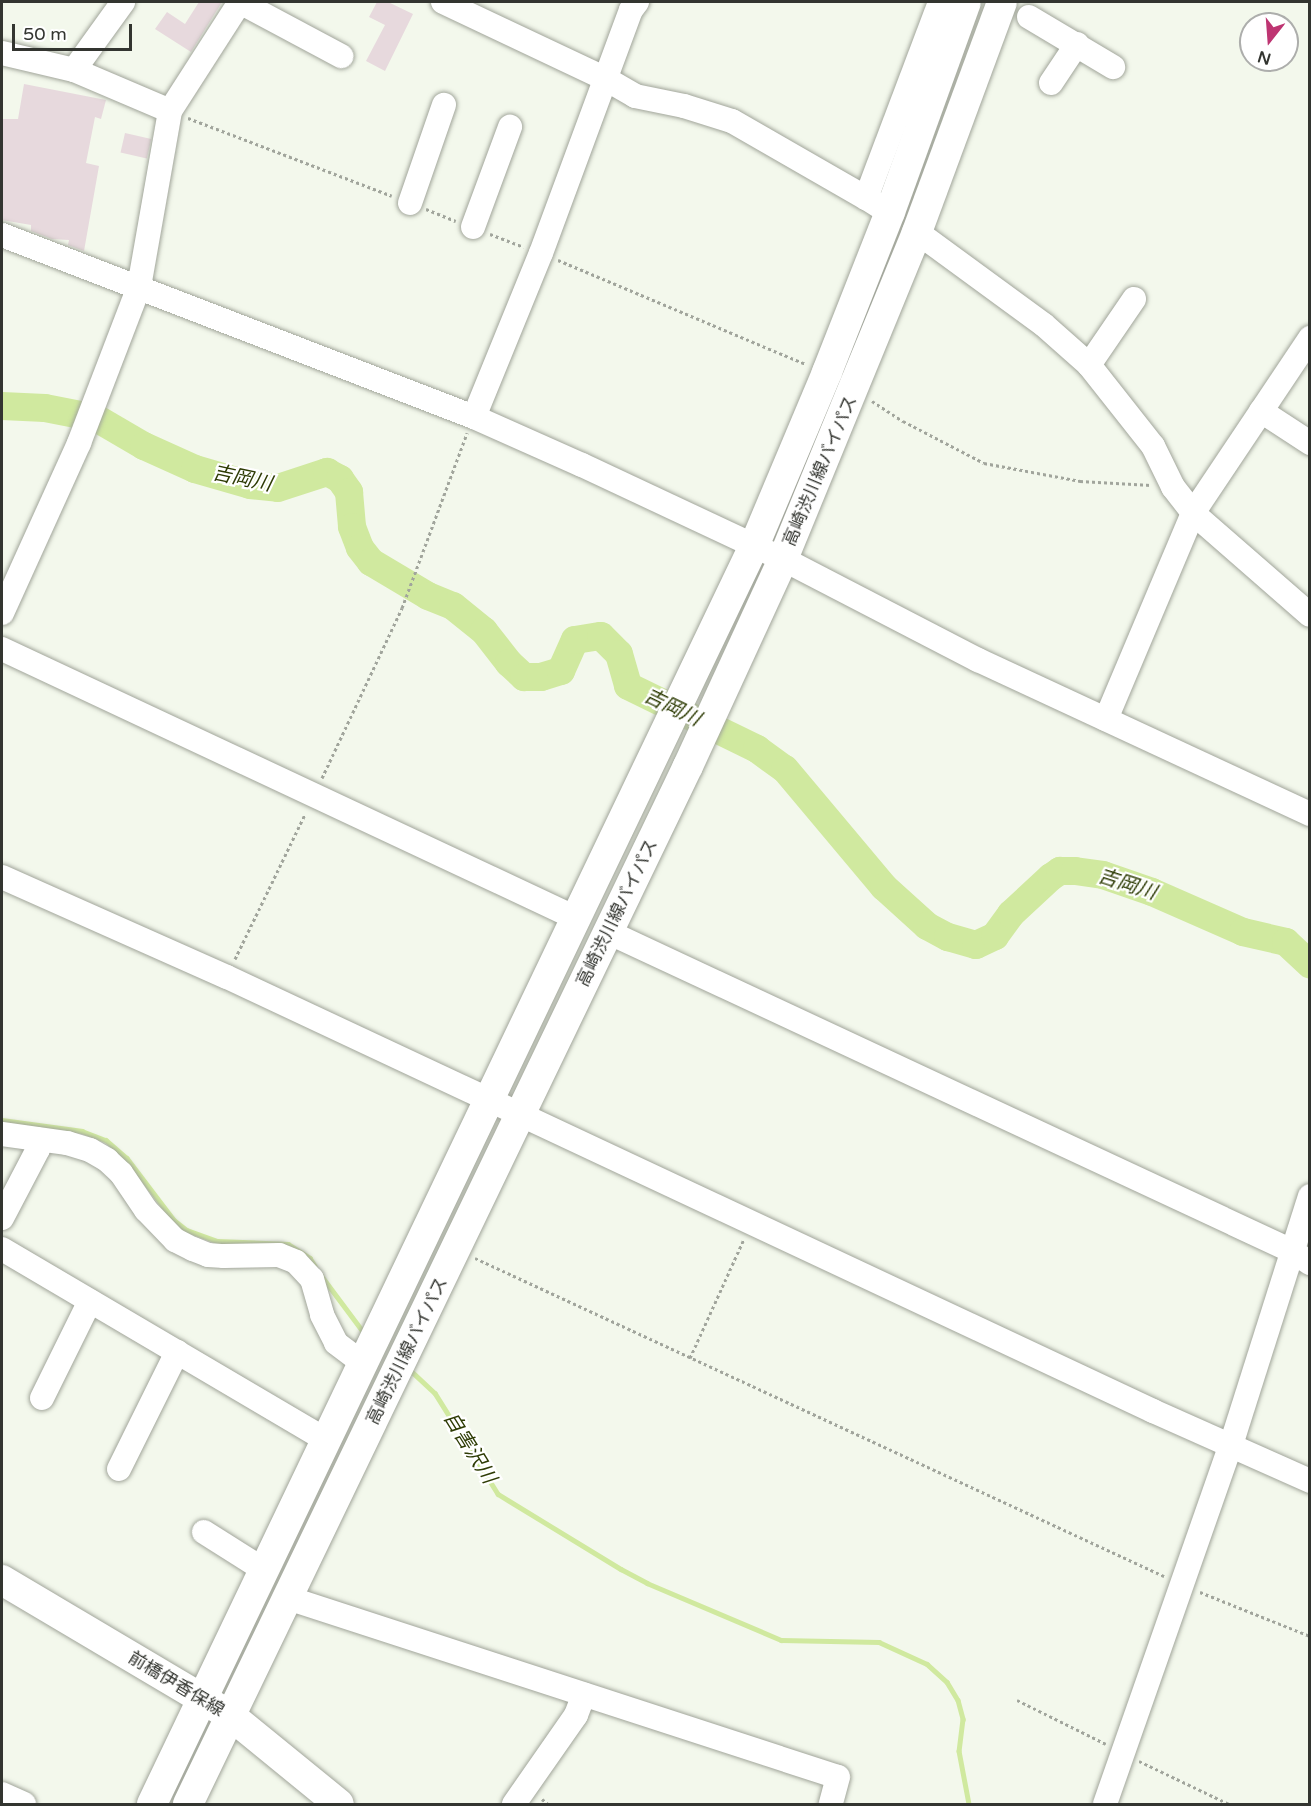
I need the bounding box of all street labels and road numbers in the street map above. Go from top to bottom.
street label: 高崎渋川線バイパス [778,392,862,550]
street label: 高崎渋川線バイパス [572,835,662,991]
street label: 高崎渋川線バイパス [362,1273,452,1429]
street label: 前橋伊香保線 [124,1647,228,1721]

